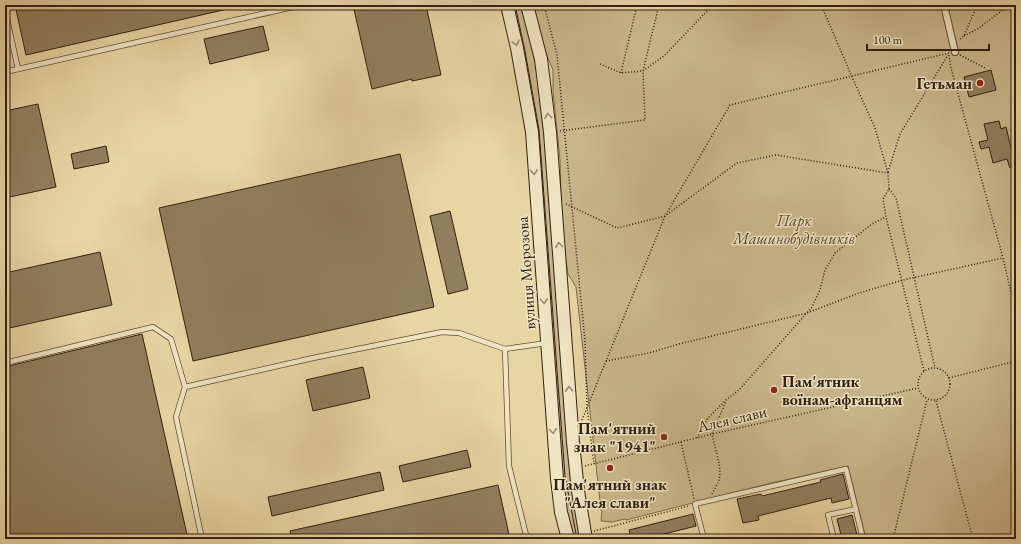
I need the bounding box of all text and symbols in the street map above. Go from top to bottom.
scale bar [867,26,989,52]
text: 100 m [873,32,903,48]
one-way arrow [511,40,519,46]
place label: Гетьман [917,73,972,94]
marker: Гетьман [975,78,985,88]
one-way arrow [544,113,553,119]
one-way arrow [530,169,539,175]
park label: Парк Машинобудівників [732,210,855,249]
street label: вулиця Морозова [512,215,540,330]
one-way arrow [554,242,563,248]
one-way arrow [540,298,549,304]
place label: Пам'ятник воїнам-афганцям [782,371,903,410]
marker: Пам'ятник воїнам-афганцям [769,385,779,395]
one-way arrow [565,386,574,392]
street label: Алея слави [694,401,769,437]
place label: Пам'ятний знак "1941" [574,418,657,457]
one-way arrow [549,428,558,434]
marker: Пам'ятний знак "1941" [659,432,669,442]
marker: Пам'ятний знак "Алея слави" [605,463,615,473]
place label: Пам'ятний знак "Алея слави" [553,474,667,513]

